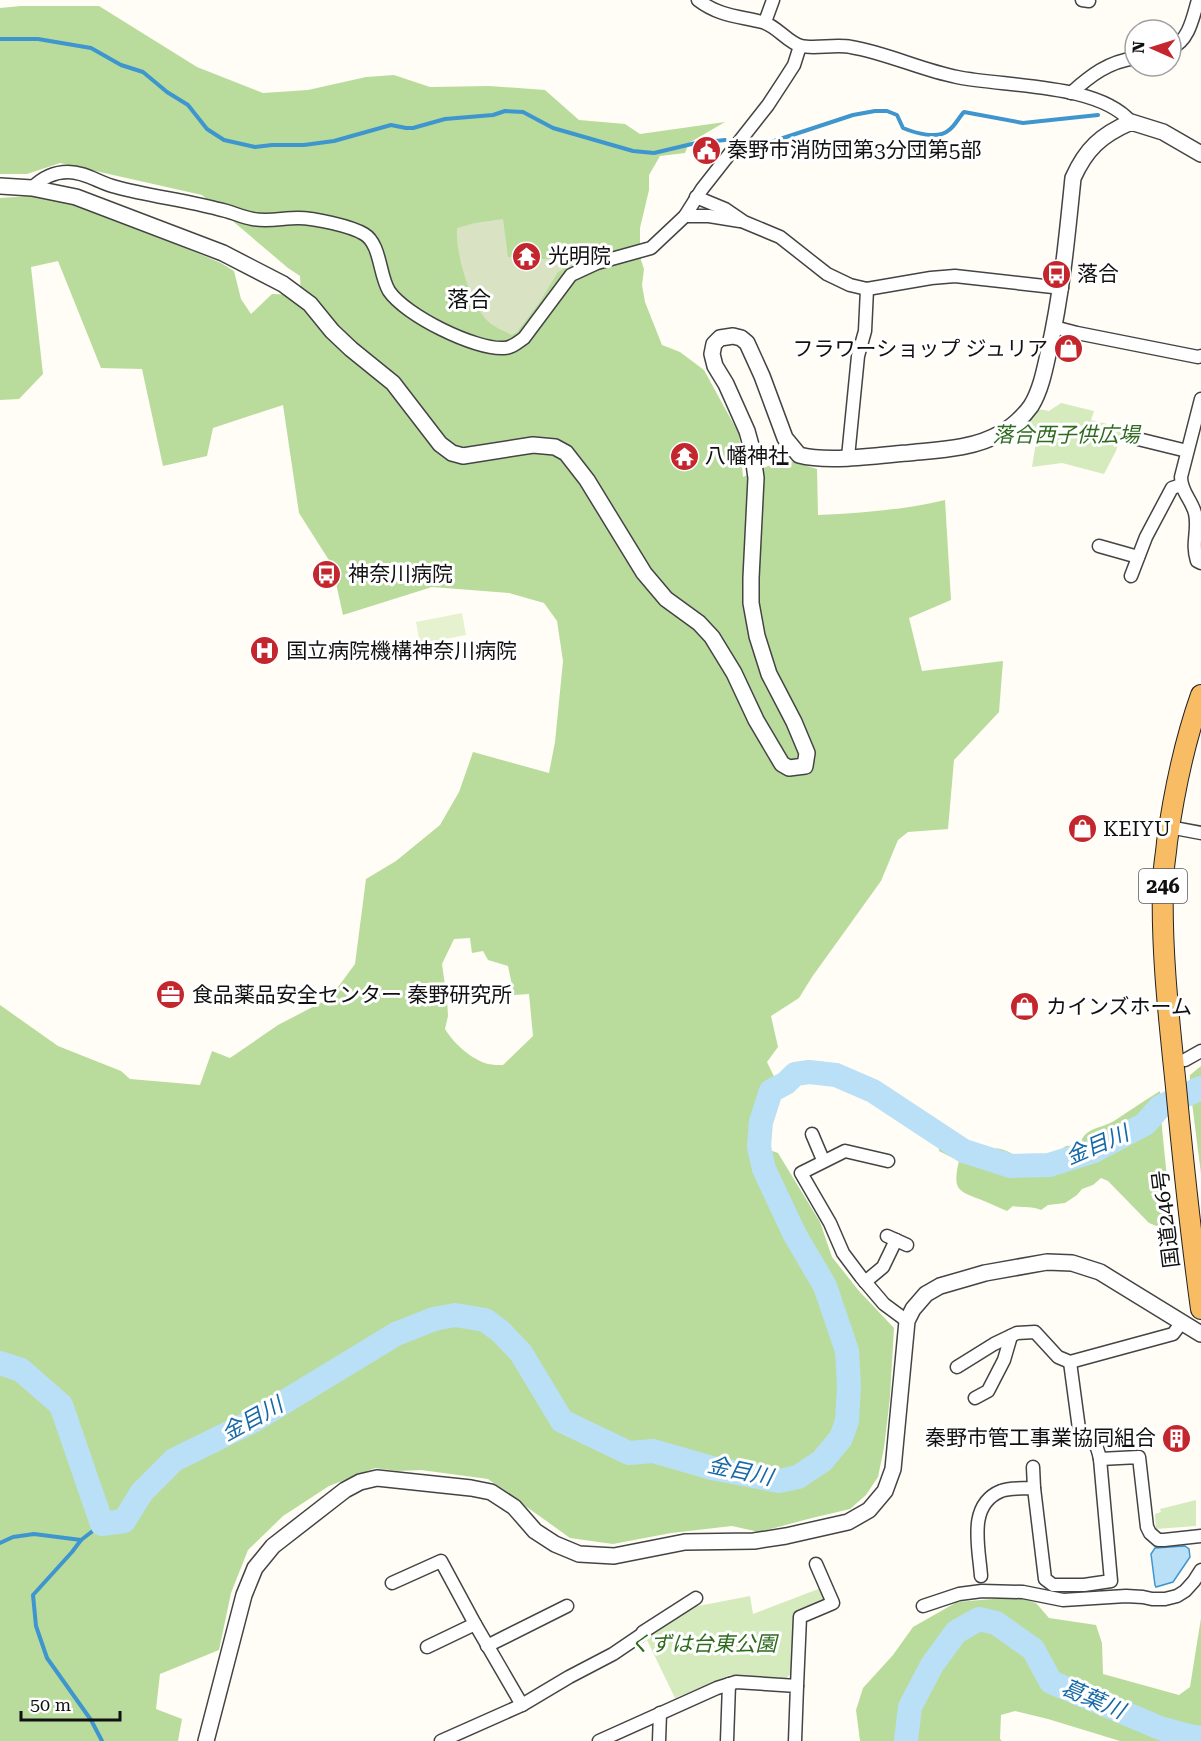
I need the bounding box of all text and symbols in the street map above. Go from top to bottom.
north arrow [1123,18,1183,78]
text: N [1129,41,1148,54]
public building icon: 秦野市消防団第3分団第5部 [690,134,722,166]
place label: 秦野市消防団第3分団第5部 [727,138,982,162]
temple icon: 光明院 [511,240,543,272]
place label: 光明院 [548,244,611,268]
bus stop icon: 落合 [1040,258,1072,290]
place label: 落合 [1077,262,1119,286]
district label: 落合 [447,287,491,312]
shop icon: フラワーショップ ジュリア [1053,333,1085,365]
place label: フラワーショップ ジュリア [793,337,1048,361]
park label: 落合西子供広場 [993,423,1141,447]
temple icon: 八幡神社 [668,440,700,472]
place label: 八幡神社 [705,444,789,468]
bus stop icon: 神奈川病院 [311,558,343,590]
place label: 神奈川病院 [348,562,453,586]
hospital icon: 国立病院機構神奈川病院 [249,635,281,667]
place label: 国立病院機構神奈川病院 [286,639,517,663]
shop icon: KEIYU [1066,813,1098,845]
place label: KEIYU [1103,817,1171,841]
road number: 246 [1139,869,1187,903]
office icon: 食品薬品安全センター 秦野研究所 [155,979,187,1011]
place label: 食品薬品安全センター 秦野研究所 [192,983,512,1007]
shop icon: カインズホーム [1009,991,1041,1023]
place label: カインズホーム [1046,995,1192,1019]
water label: 金目川 [1062,1120,1134,1169]
street label: 国道246号 [1148,1169,1184,1269]
water label: 金目川 [217,1391,289,1446]
building icon: 秦野市管工事業協同組合 [1161,1422,1193,1454]
place label: 秦野市管工事業協同組合 [925,1426,1156,1450]
water label: 金目川 [705,1452,777,1491]
park label: くずは台東公園 [630,1632,779,1656]
water label: 葛葉川 [1058,1675,1130,1724]
scale bar [21,1684,120,1722]
text: 50 m [30,1694,71,1715]

